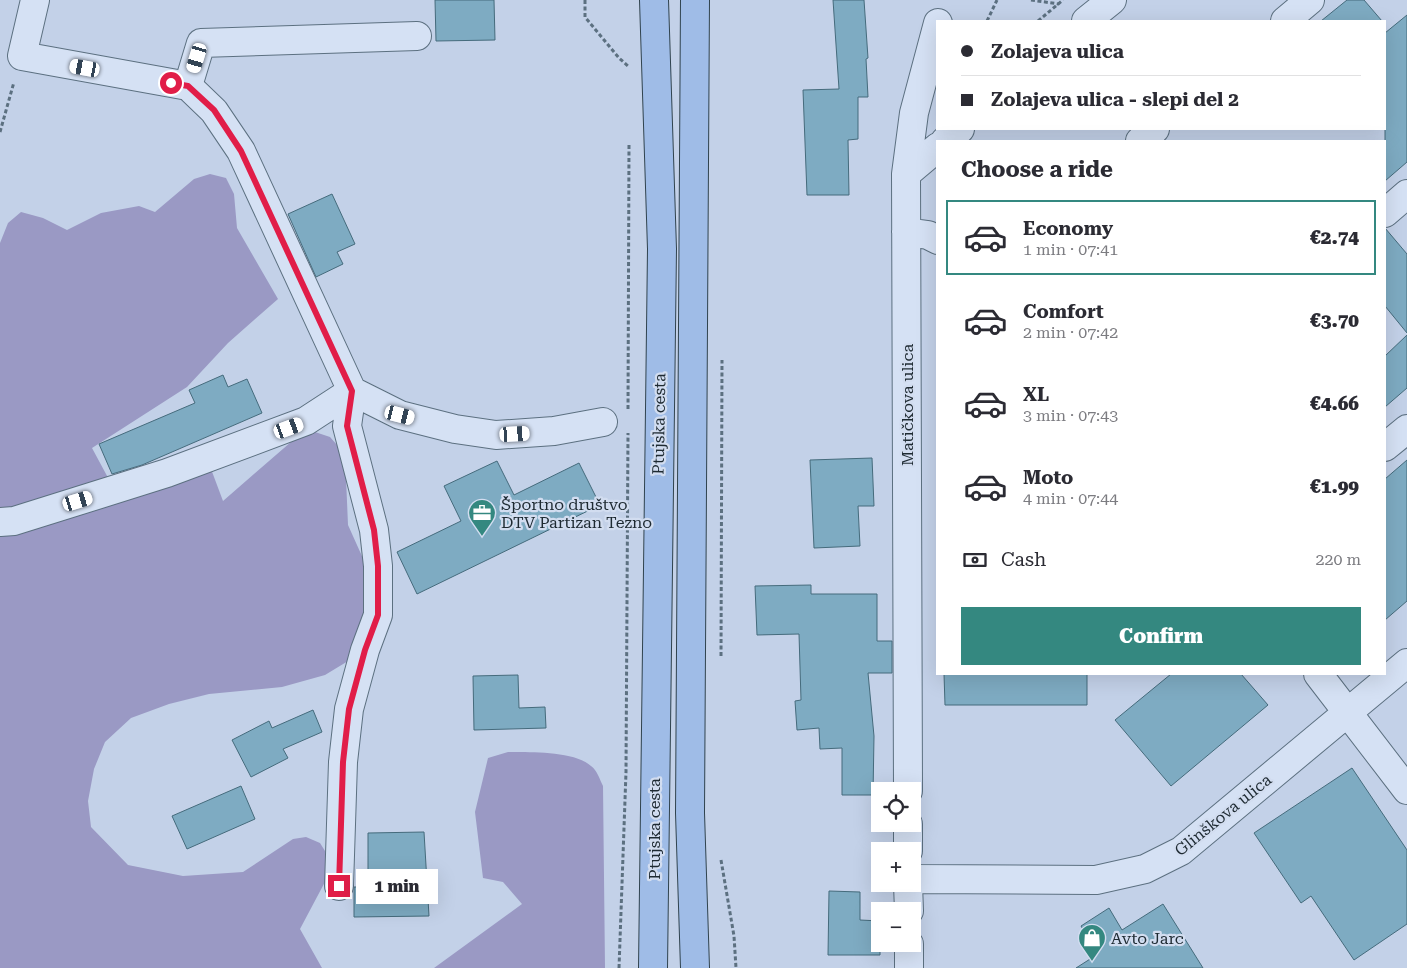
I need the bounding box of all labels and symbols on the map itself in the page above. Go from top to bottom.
car [185,41,208,75]
car [68,58,101,78]
route start [160,72,182,94]
street label: Matičkova ulica [898,344,917,466]
street label: Ptujska cesta [649,373,669,475]
car [383,404,416,426]
car [272,416,305,440]
car [499,426,530,442]
car [61,489,94,513]
place label: Športno društvo DTV Partizan Tezno [501,495,652,532]
office icon: Športno društvo DTV Partizan Tezno [467,498,497,537]
street label: Glinškova ulica [1171,770,1275,860]
street label: Ptujska cesta [645,778,664,880]
callout: 1 min [356,868,439,904]
route end [328,875,350,897]
shop icon: Avto Jarc [1077,923,1107,962]
place label: Avto Jarc [1111,929,1184,948]

